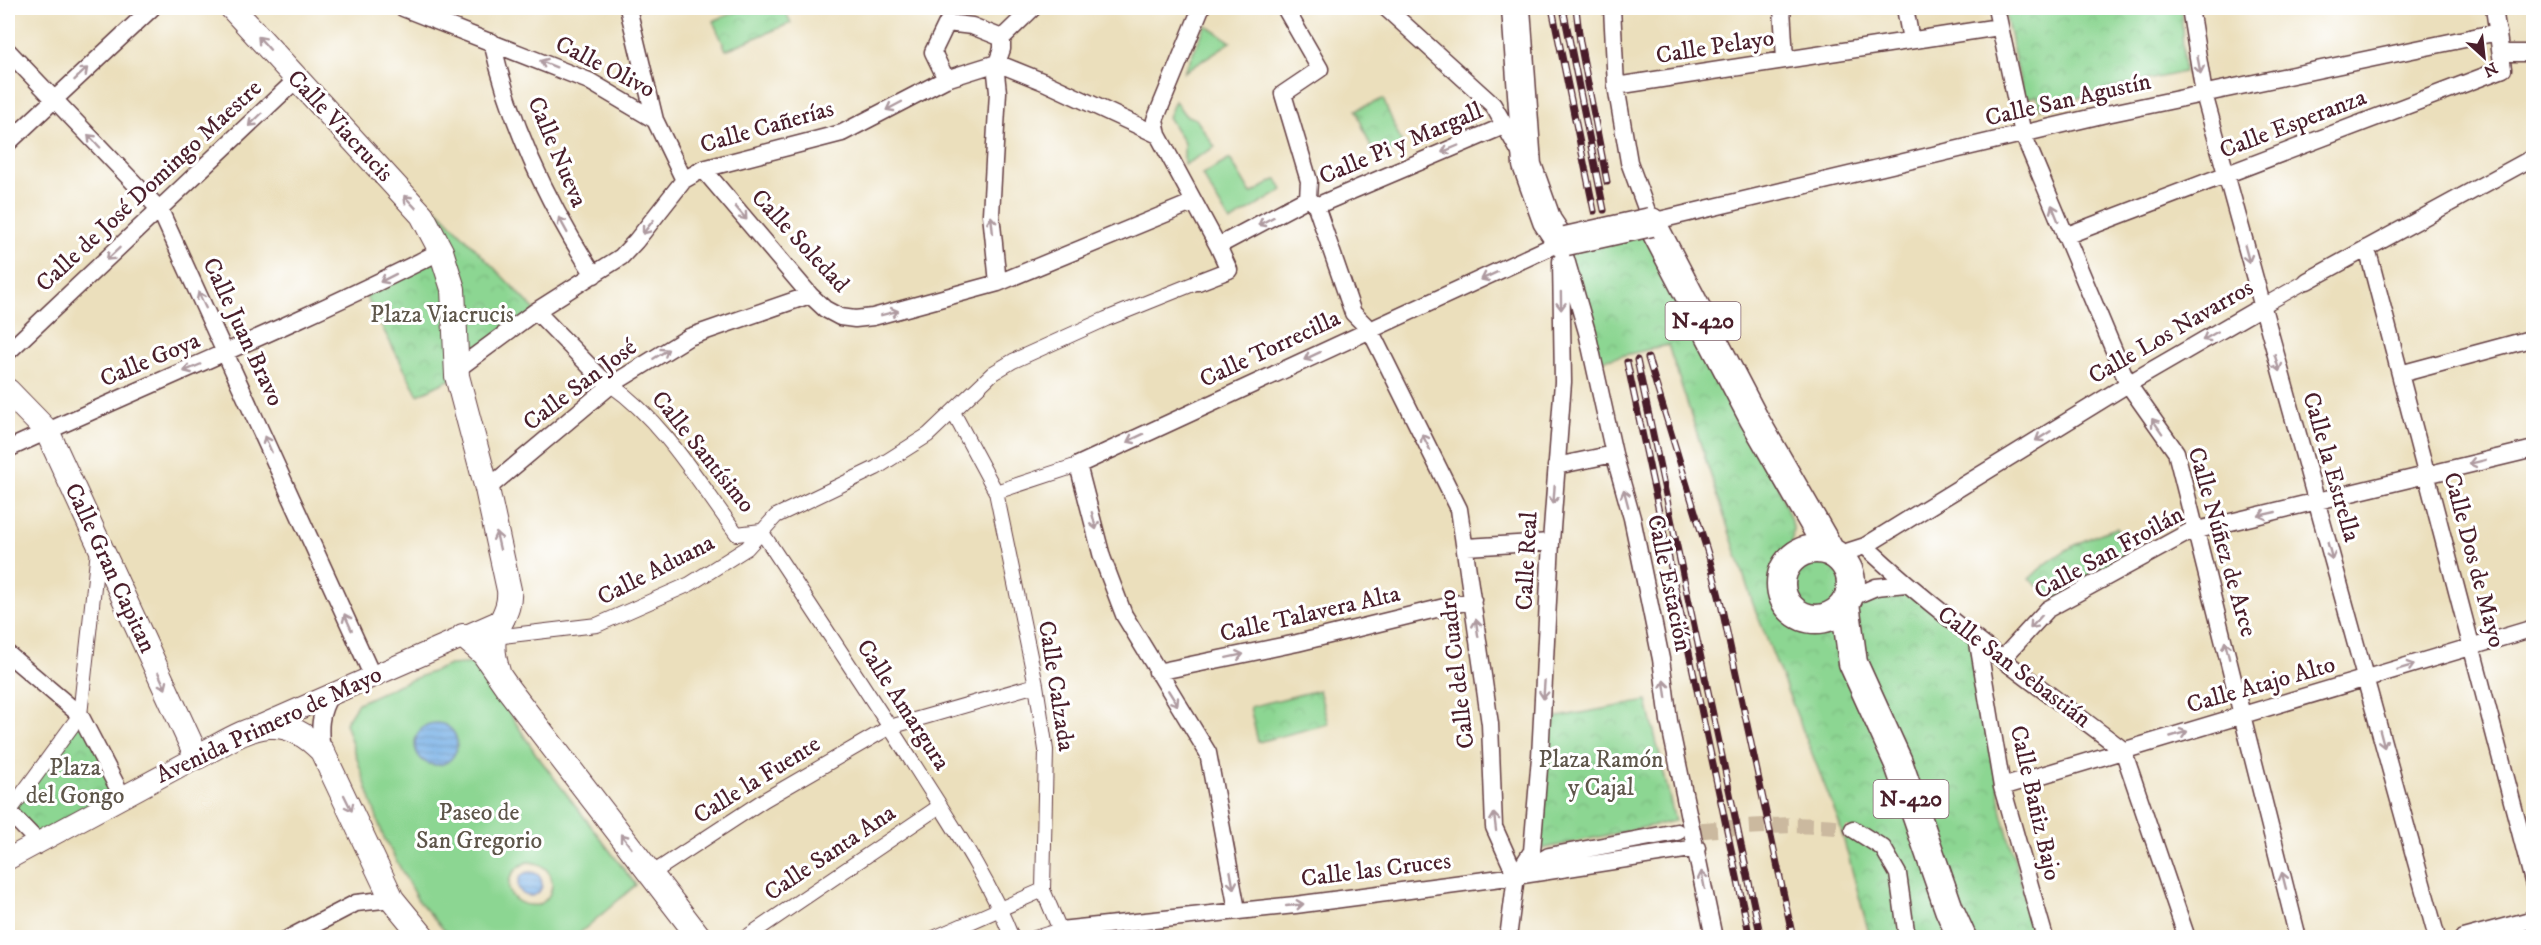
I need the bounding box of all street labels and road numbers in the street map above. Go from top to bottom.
street label: Calle Pelayo [1654,23,1776,71]
street label: Calle Olivo [550,29,660,105]
street label: Calle Viacrucis [280,64,400,188]
street label: Calle San Agustín [1982,66,2154,134]
street label: Calle de José Domingo Maestre [30,73,268,299]
street label: Calle Esperanza [2215,82,2371,166]
street label: Calle Nueva [520,92,594,212]
street label: Calle Cañerías [697,94,837,160]
street label: Calle Pi y Margall [1315,96,1488,192]
street label: Calle Soledad [744,183,856,299]
street label: Calle Juan Bravo [196,253,290,411]
street label: Calle Los Navarros [2083,273,2259,391]
road number: N-420 [1666,302,1740,340]
street label: Calle Torrecilla [1195,303,1346,395]
street label: Calle Goya [96,325,205,394]
street label: Calle San José [517,332,643,438]
street label: Calle Santísimo [645,385,761,519]
street label: Calle la Estrella [2295,389,2367,546]
street label: Calle Núñez de Arce [2181,444,2263,640]
street label: Calle Dos de Mayo [2436,469,2512,651]
street label: Calle Gran Capitan [58,478,163,658]
street label: Calle San Froilán [2029,499,2189,606]
street label: Calle Real [1509,510,1545,611]
street label: Calle Estación [1640,512,1698,655]
street label: Calle Aduana [592,527,720,612]
street label: Calle Talavera Alta [1217,578,1404,649]
street label: Calle del Cuadro [1432,588,1482,750]
street label: Calle San Sebastián [1931,599,2097,735]
street label: Calle Calzada [1031,619,1081,754]
street label: Calle Amargura [849,634,957,777]
street label: Calle Atajo Alto [2183,649,2339,721]
street label: Avenida Primero de Mayo [151,659,387,791]
street label: Calle Bañiz Bajo [2003,723,2067,883]
street label: Calle la Fuente [688,729,826,831]
road number: N-420 [1874,780,1948,818]
street label: Calle Santa Ana [759,798,902,908]
street label: Calle las Cruces [1299,846,1453,894]

